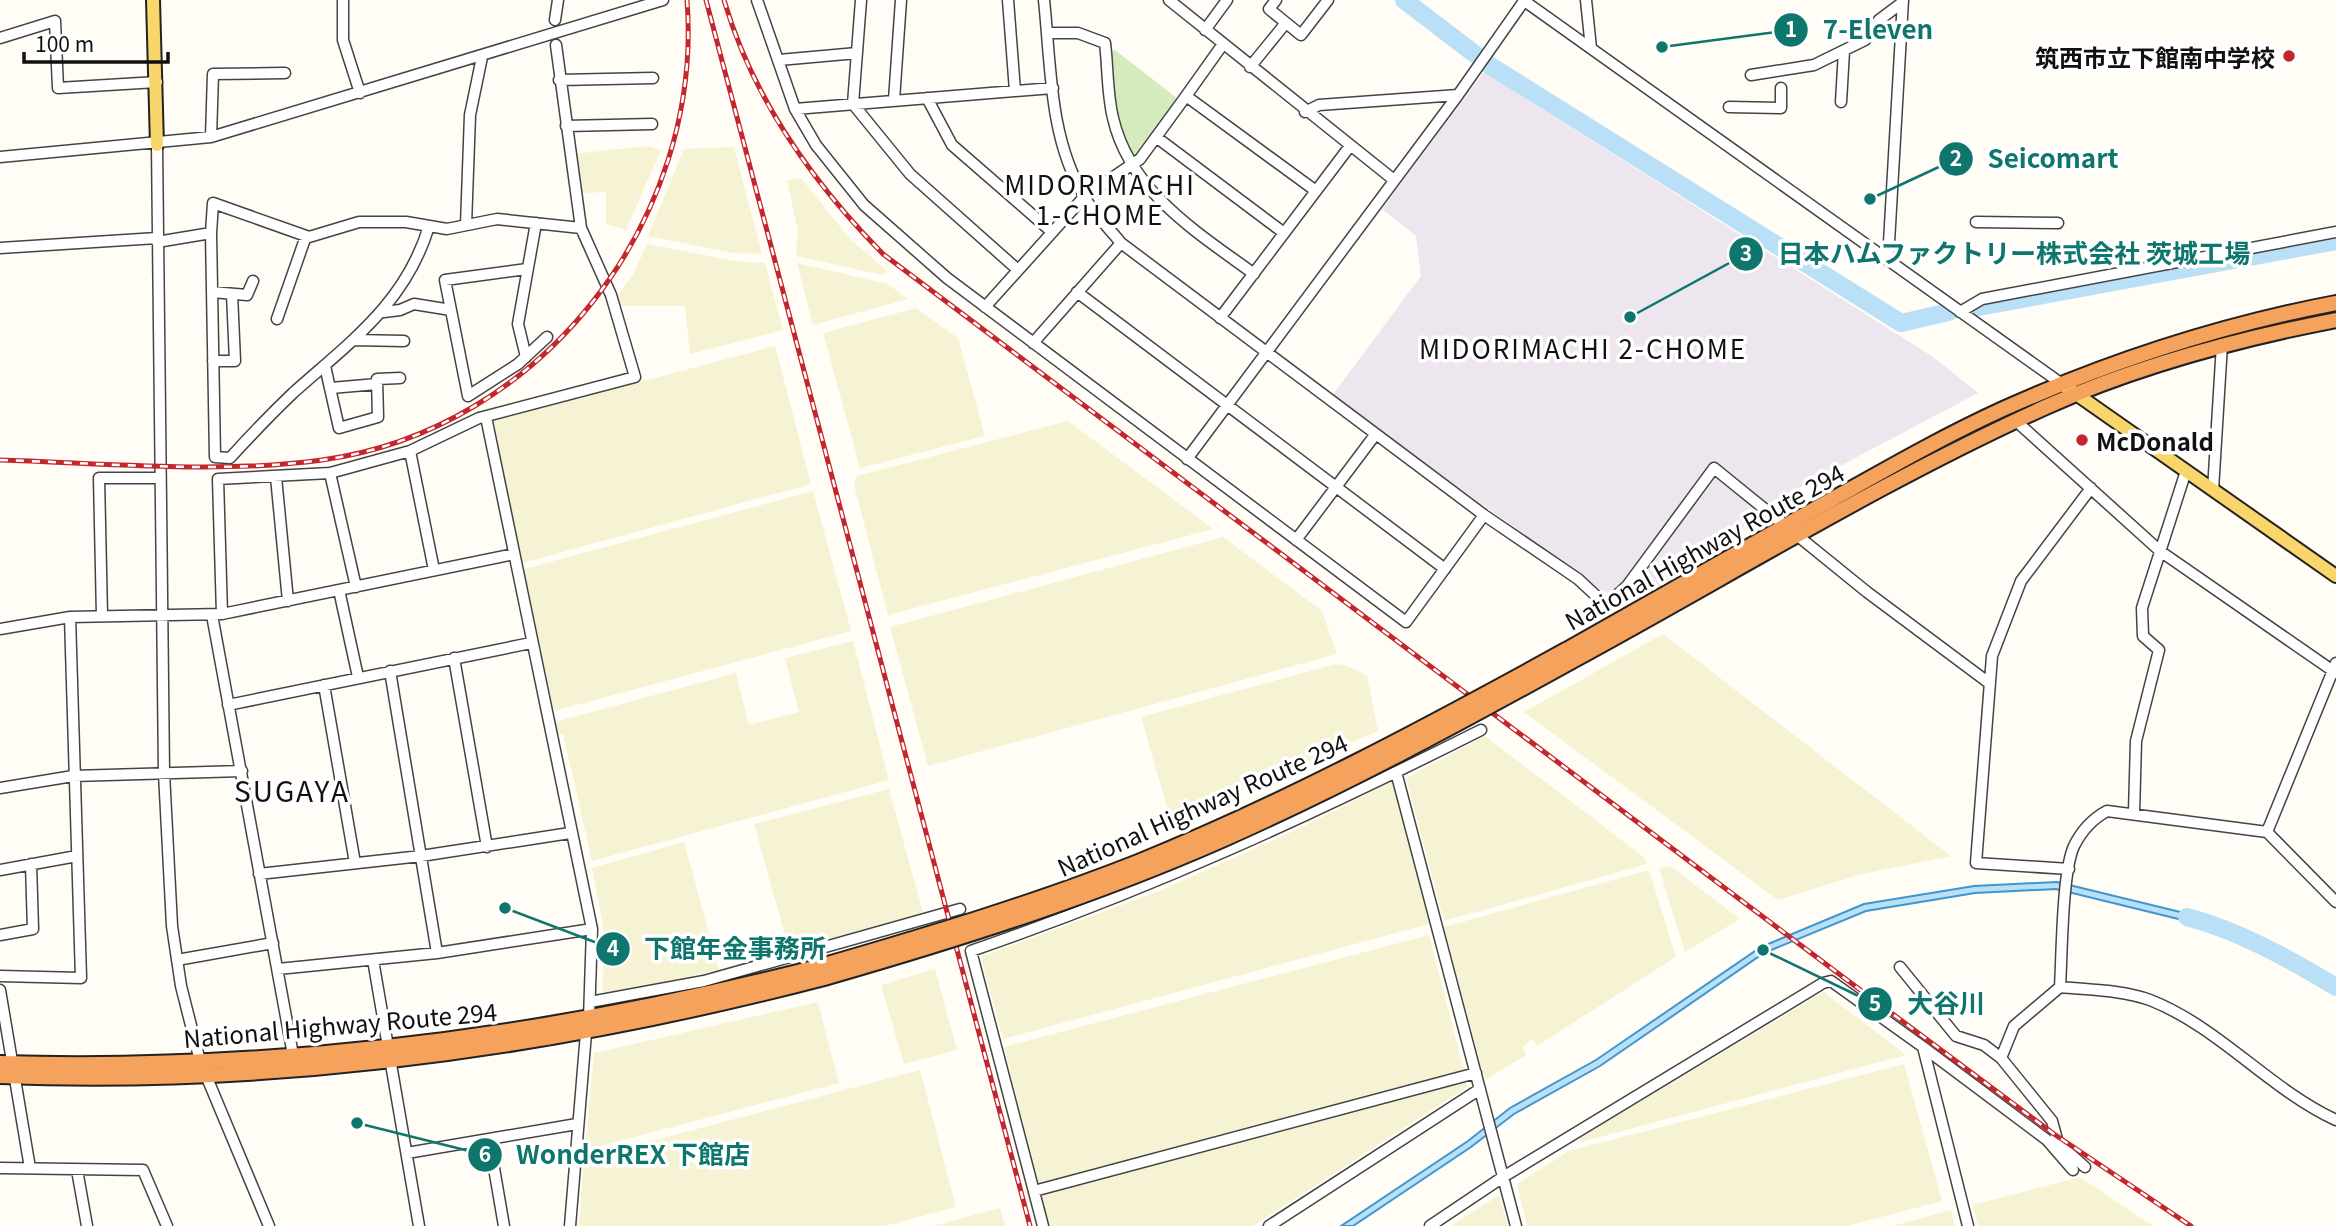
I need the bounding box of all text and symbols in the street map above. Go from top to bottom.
callout: 7-Eleven [1774,6,1947,53]
text: 7-Eleven [1823,9,1933,46]
text: 1 [1785,13,1797,43]
scale bar [24,21,168,65]
text: 100 m [35,28,94,58]
place label: 筑西市立下館南中学校 [2035,39,2275,74]
marker: 筑西市立下館南中学校 [2281,48,2297,64]
callout: Seicomart [1939,135,2133,182]
text: Seicomart [1987,138,2119,175]
text: 2 [1950,142,1962,172]
district label: MIDORIMACHI 1-CHOME [1004,165,1196,232]
callout: 日本ハムファクトリー株式会社 茨城工場 [1728,230,2265,277]
text: 日本ハムファクトリー株式会社 茨城工場 [1778,233,2250,270]
text: 3 [1740,237,1752,267]
district label: MIDORIMACHI 2-CHOME [1419,329,1747,366]
place label: McDonald [2096,423,2214,458]
marker: McDonald [2074,432,2090,448]
street label: National Highway Route 294 [1558,454,1850,638]
street label: National Highway Route 294 [1051,724,1353,884]
district label: SUGAYA [234,770,350,810]
callout: 下館年金事務所 [595,925,840,972]
text: 下館年金事務所 [644,928,826,965]
text: 4 [607,932,619,962]
callout: 大谷川 [1858,980,1999,1027]
text: 大谷川 [1907,983,1985,1020]
text: 5 [1869,987,1881,1017]
street label: National Highway Route 294 [182,993,498,1055]
callout: WonderREX 下館店 [468,1131,764,1178]
text: WonderREX 下館店 [516,1134,750,1171]
text: 6 [479,1138,491,1168]

